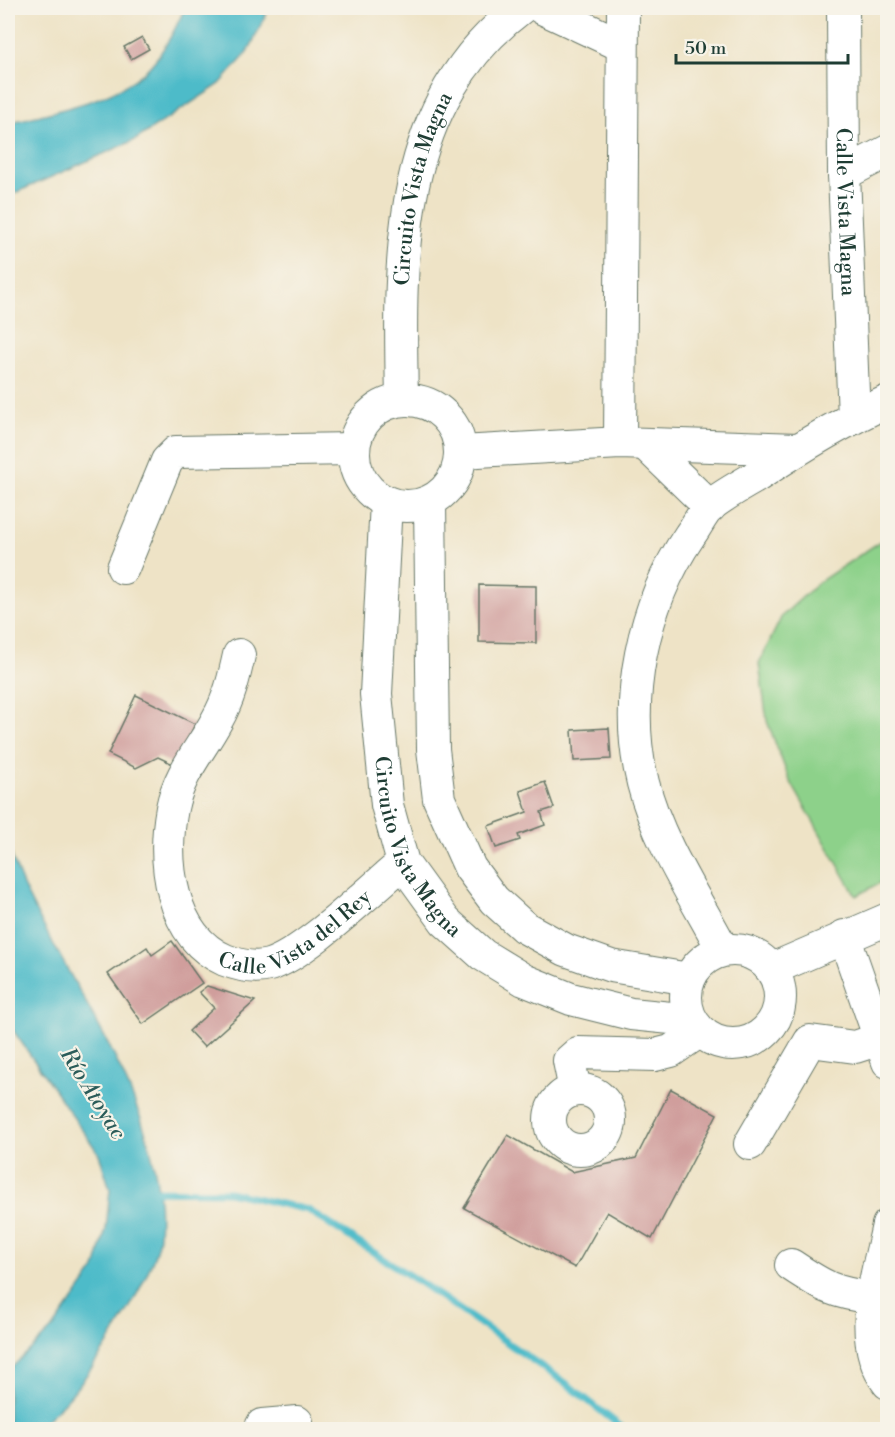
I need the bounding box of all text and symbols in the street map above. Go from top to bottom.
scale bar [676,27,848,65]
text: 50 m [685,37,727,60]
street label: Circuito Vista Magna [390,87,459,286]
street label: Calle Vista Magna [830,128,861,297]
street label: Circuito Vista Magna [368,755,467,944]
street label: Calle Vista del Rey [214,884,378,981]
water label: Río Atoyac [53,1042,132,1145]

